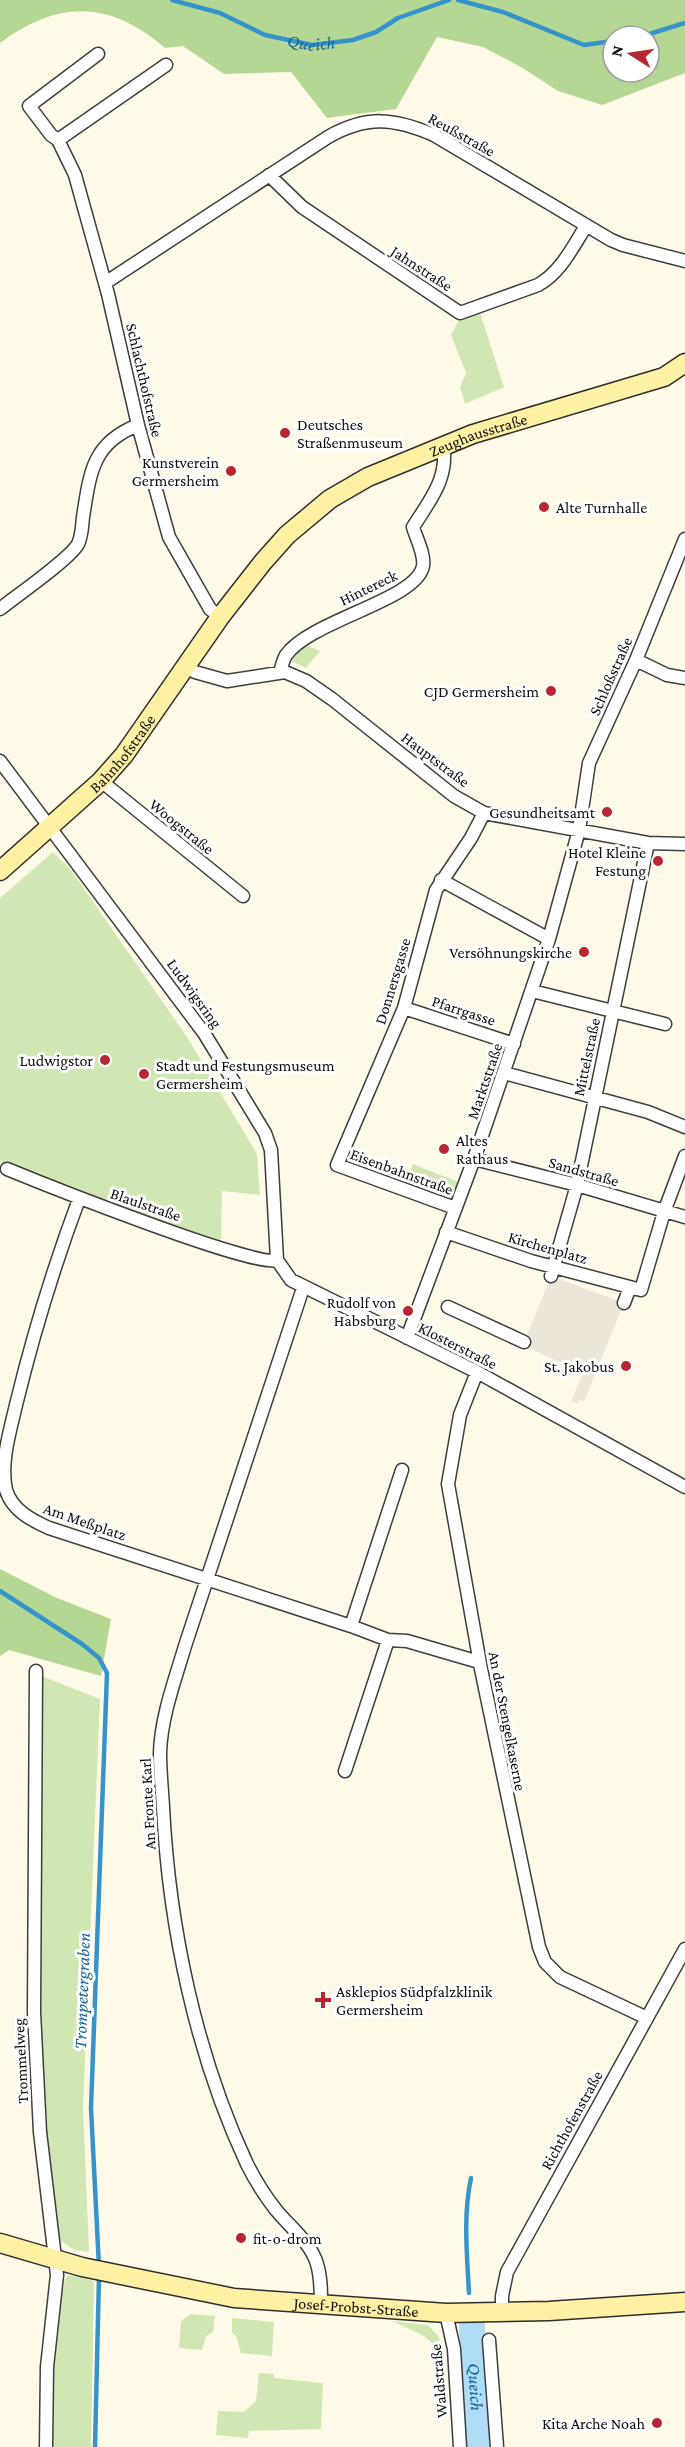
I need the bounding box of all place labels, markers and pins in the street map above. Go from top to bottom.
place label: Deutsches Straßenmuseum [297,416,403,451]
marker: Deutsches Straßenmuseum [278,426,292,440]
place label: Kunstverein Germersheim [132,454,219,489]
marker: Kunstverein Germersheim [224,464,238,478]
place label: Alte Turnhalle [556,499,647,516]
marker: Alte Turnhalle [537,500,551,514]
place label: CJD Germersheim [424,683,539,701]
marker: CJD Germersheim [544,684,558,698]
place label: Gesundheitsamt [489,804,596,821]
marker: Gesundheitsamt [600,805,614,819]
place label: Hotel Kleine Festung [568,844,646,880]
marker: Hotel Kleine Festung [651,854,665,868]
place label: Versöhnungskirche [449,944,572,962]
marker: Versöhnungskirche [577,945,591,959]
place label: Ludwigstor [19,1052,93,1070]
marker: Ludwigstor [98,1053,112,1067]
place label: Stadt und Festungsmuseum Germersheim [156,1057,335,1092]
marker: Stadt und Festungsmuseum Germersheim [137,1067,151,1081]
place label: Altes Rathaus [456,1132,508,1167]
marker: Altes Rathaus [437,1142,451,1156]
place label: Rudolf von Habsburg [327,1294,396,1330]
marker: Rudolf von Habsburg [401,1304,415,1318]
place label: St. Jakobus [544,1358,614,1376]
marker: St. Jakobus [619,1359,633,1373]
place label: Asklepios Südpfalzklinik Germersheim [336,1983,493,2018]
marker: Asklepios Südpfalzklinik Germersheim [314,1991,332,2009]
place label: fit-o-drom [253,2230,322,2247]
marker: fit-o-drom [234,2231,248,2245]
place label: Kita Arche Noah [542,2415,645,2432]
marker: Kita Arche Noah [650,2416,664,2430]

